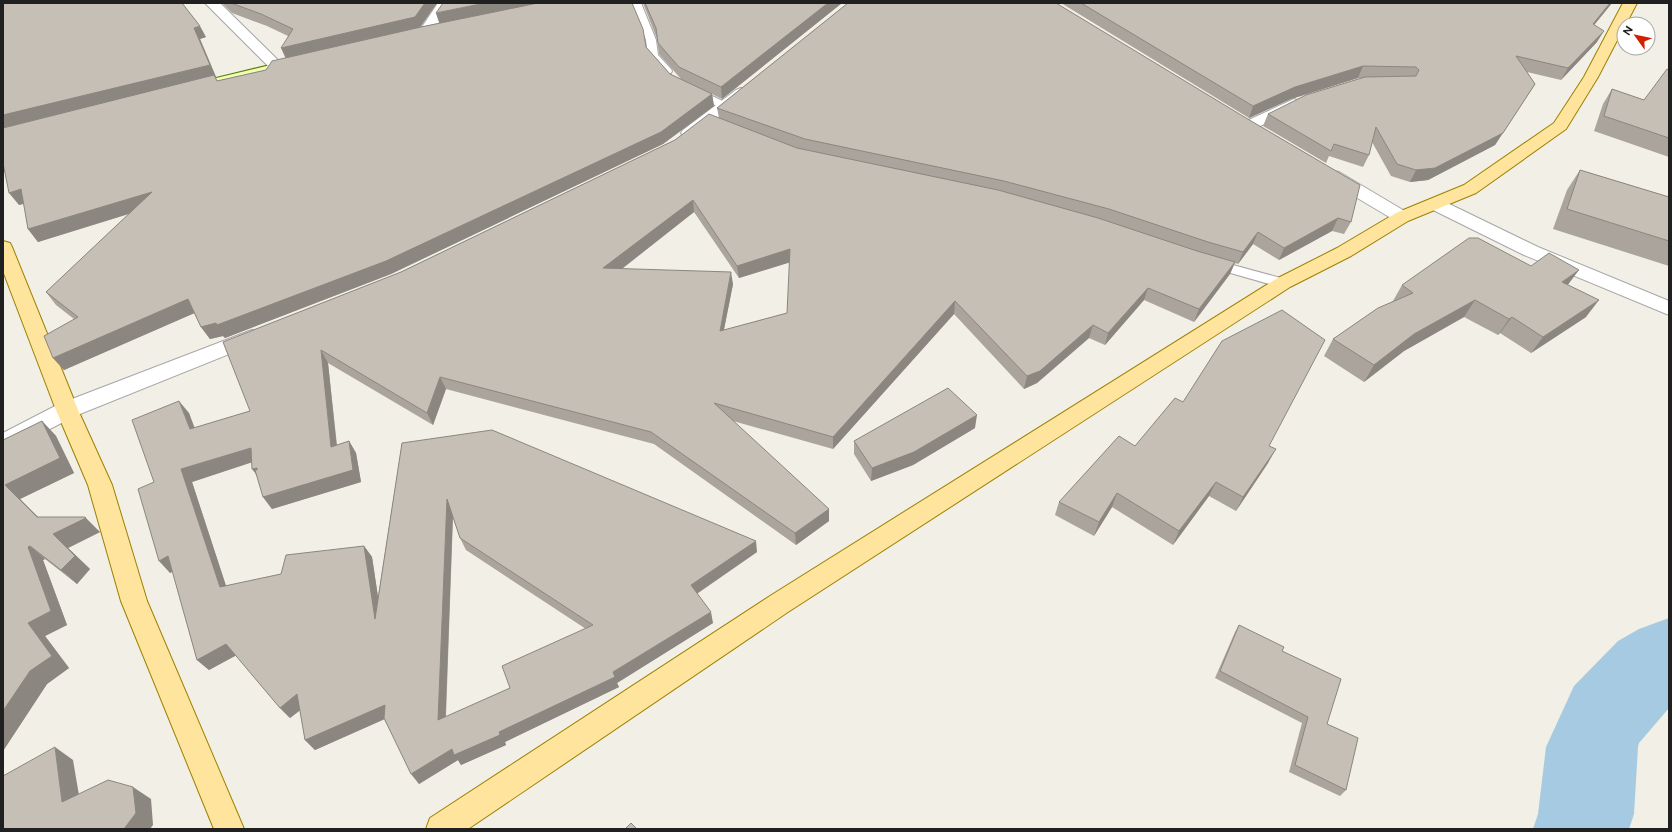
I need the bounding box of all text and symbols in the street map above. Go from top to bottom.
north arrow [1616,16,1656,56]
text: N [1620,24,1636,38]

